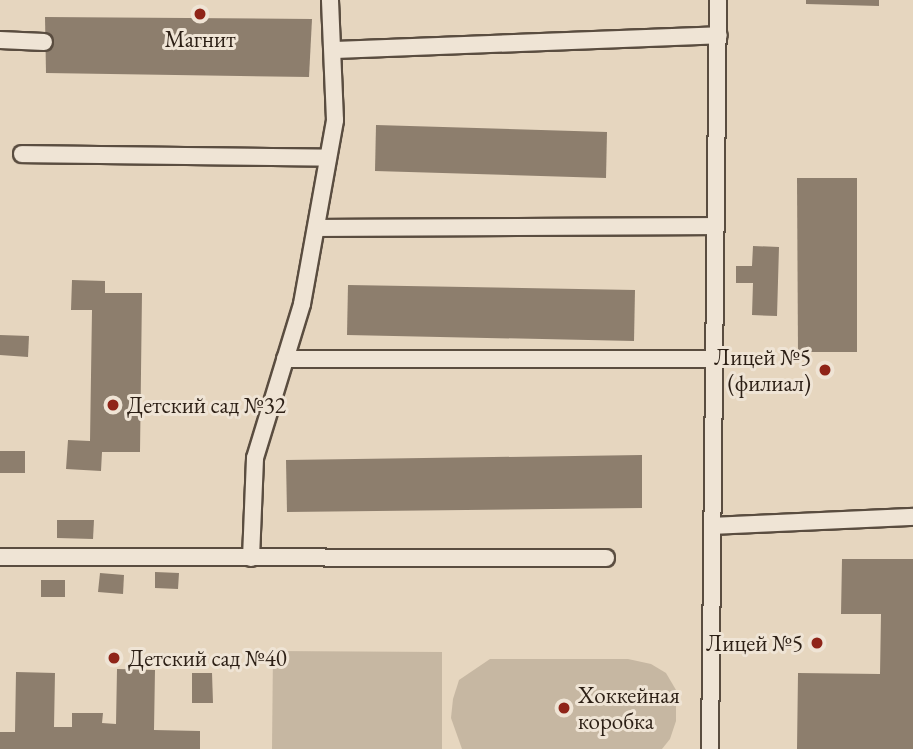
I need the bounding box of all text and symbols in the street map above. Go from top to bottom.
marker: Магнит [192,6,208,22]
place label: Магнит [164,25,236,53]
place label: Лицей №5 (филиал) [714,343,811,397]
marker: Лицей №5 (филиал) [817,362,833,378]
place label: Детский сад №32 [127,391,286,419]
marker: Детский сад №32 [105,397,121,413]
place label: Лицей №5 [706,629,803,657]
marker: Лицей №5 [809,635,825,651]
place label: Детский сад №40 [128,644,287,672]
marker: Детский сад №40 [106,650,122,666]
place label: Хоккейная коробка [578,681,680,735]
marker: Хоккейная коробка [556,700,572,716]

